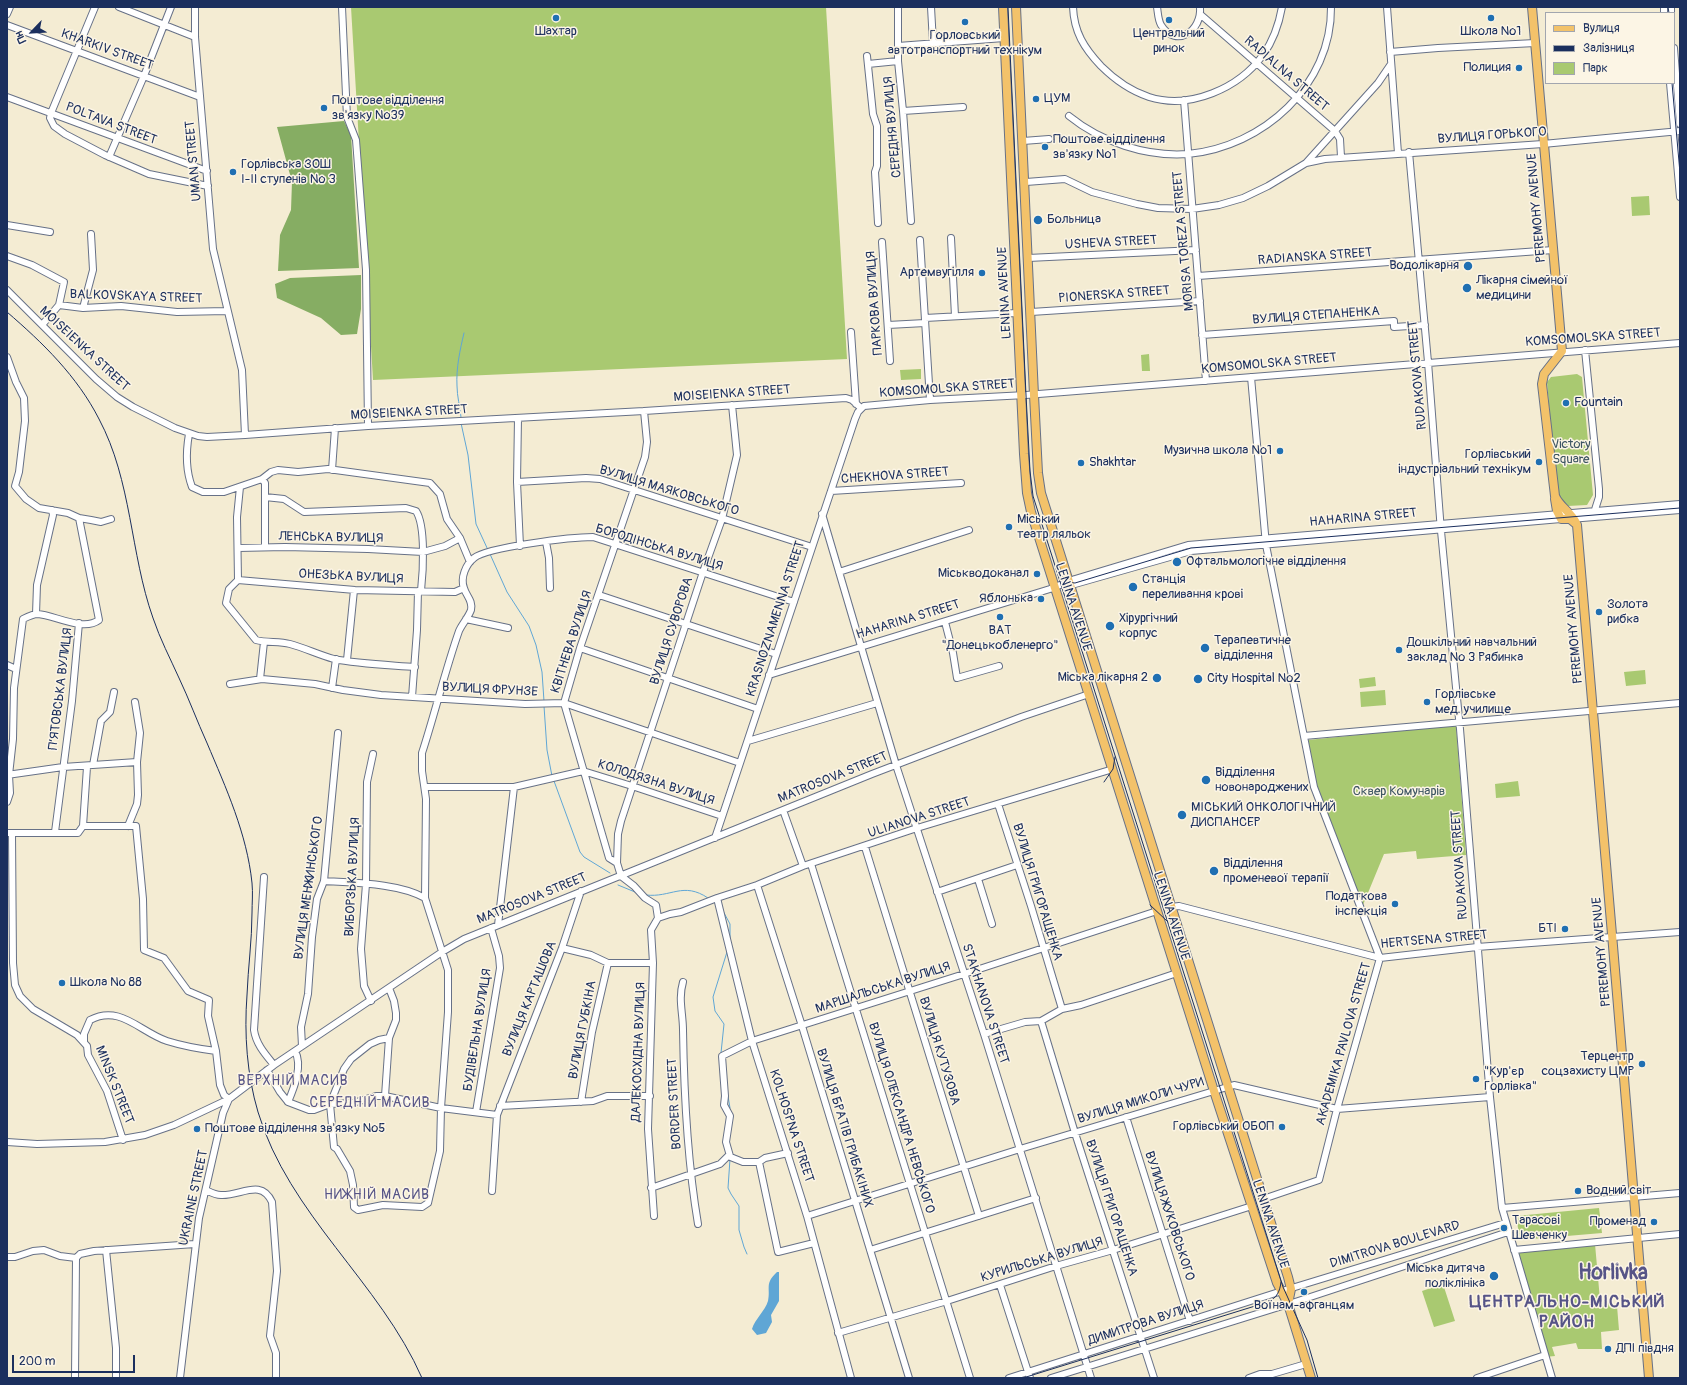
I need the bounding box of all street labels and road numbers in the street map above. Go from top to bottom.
street label: KHARKIV STREET [59,26,155,74]
street label: RADIALNA STREET [1241,33,1331,115]
street label: СЕРЕДНЯ ВУЛИЦЯ [881,76,905,178]
street label: POLTAVA STREET [63,99,159,149]
street label: UMAN STREET [183,120,205,202]
street label: ВУЛИЦЯ ГОРЬКОГО [1437,124,1547,148]
street label: PEREMOHY AVENUE [1524,152,1550,264]
street label: MORISA TOREZA STREET [1170,170,1198,312]
street label: USHEVA STREET [1065,233,1157,253]
street label: RADIANSKA STREET [1257,245,1373,269]
street label: LENINA AVENUE [995,246,1015,340]
street label: ПАРКОВА ВУЛИЦЯ [864,250,886,356]
street label: PIONERSKA STREET [1058,283,1170,307]
street label: BALKOVSKAYA STREET [69,287,203,307]
street label: MOISEIENKA STREET [36,303,132,395]
street label: ВУЛИЦЯ СТЕПАНЕНКА [1252,304,1380,328]
street label: RUDAKOVA STREET [1405,320,1431,430]
street label: KOMSOMOLSKA STREET [1525,325,1661,351]
street label: KOMSOMOLSKA STREET [1201,350,1337,378]
street label: KOMSOMOLSKA STREET [879,376,1015,402]
street label: MOISEIENKA STREET [673,382,791,406]
street label: MOISEIENKA STREET [350,402,468,424]
street label: ВУЛИЦЯ МАЯКОВСЬКОГО [597,462,741,520]
street label: CHEKHOVA STREET [840,464,950,488]
street label: HAHARINA STREET [1309,506,1417,530]
street label: БОРОДІНСЬКА ВУЛИЦЯ [593,521,725,575]
street label: ЛЕНСЬКА ВУЛИЦЯ [278,529,384,547]
street label: KRASNOZNAMENNA STREET [743,539,809,699]
street label: LENINA AVENUE [1051,561,1095,653]
street label: ОНЕЗЬКА ВУЛИЦЯ [298,566,404,588]
street label: PEREMOHY AVENUE [1561,573,1587,685]
street label: ВУЛИЦЯ СУВОРОВА [647,575,697,687]
street label: КВІТНЕВА ВУЛИЦЯ [548,589,596,695]
street label: HAHARINA STREET [854,597,962,643]
street label: П’ЯТОВСЬКА ВУЛИЦЯ [46,627,76,751]
street label: ВУЛИЦЯ ФРУНЗЕ [442,680,538,700]
street label: MATROSOVA STREET [776,749,890,807]
street label: КОЛОДЯЗНА ВУЛИЦЯ [596,757,716,809]
street label: ULIANOVA STREET [866,794,972,842]
street label: RUDAKOVA STREET [1448,810,1472,920]
street label: ВУЛИЦЯ МЕНЖИНСЬКОГО [291,815,327,961]
street label: ВИБОРЗЬКА ВУЛИЦЯ [342,817,364,937]
street label: ВУЛИЦЯ ГРИГОРАЩЕНКА [1009,821,1065,963]
street label: MATROSOVA STREET [475,870,589,928]
street label: LENINA AVENUE [1149,870,1193,962]
street label: PEREMOHY AVENUE [1589,896,1615,1008]
street label: HERTSENA STREET [1380,928,1488,952]
street label: ВУЛИЦЯ КАРТАШОВА [500,939,560,1059]
street label: STAKHANOVA STREET [958,942,1012,1066]
street label: МАРШАЛЬСЬКА ВУЛИЦЯ [814,959,952,1017]
street label: AKADEMIKA PAVLOVA STREET [1313,961,1375,1127]
street label: БУДІВЕЛЬНА ВУЛИЦЯ [461,968,495,1092]
street label: ВУЛИЦЯ ГУБКІНА [566,979,600,1081]
street label: ДАЛЕКОСХІДНА ВУЛИЦЯ [629,982,649,1122]
street label: ВУЛИЦЯ КУТУЗОВА [915,995,963,1107]
street label: ВУЛИЦЯ ОЛЕКСАНДРА НЕВСЬКОГО [864,1020,938,1216]
street label: MINSK STREET [91,1044,137,1126]
street label: ВУЛИЦЯ БРАТІВ ГРИБАКІНИХ [812,1047,876,1209]
street label: BORDER STREET [665,1058,685,1150]
street label: KOLHOSPNA STREET [765,1068,817,1184]
street label: ВУЛИЦЯ МИКОЛИ ЧУРИ [1076,1074,1206,1128]
street label: ВУЛИЦЯ ГРИГОРАЩЕНКА [1082,1138,1140,1278]
street label: UKRAINE STREET [176,1149,212,1247]
street label: ВУЛИЦЯ ЖУКОВСЬКОГО [1141,1149,1197,1283]
street label: LENINA AVENUE [1248,1178,1292,1270]
street label: DIMITROVA BOULEVARD [1328,1218,1462,1272]
street label: КУРИЛЬСЬКА ВУЛИЦЯ [979,1234,1105,1286]
street label: ДИМИТРОВА ВУЛИЦЯ [1086,1297,1206,1349]

